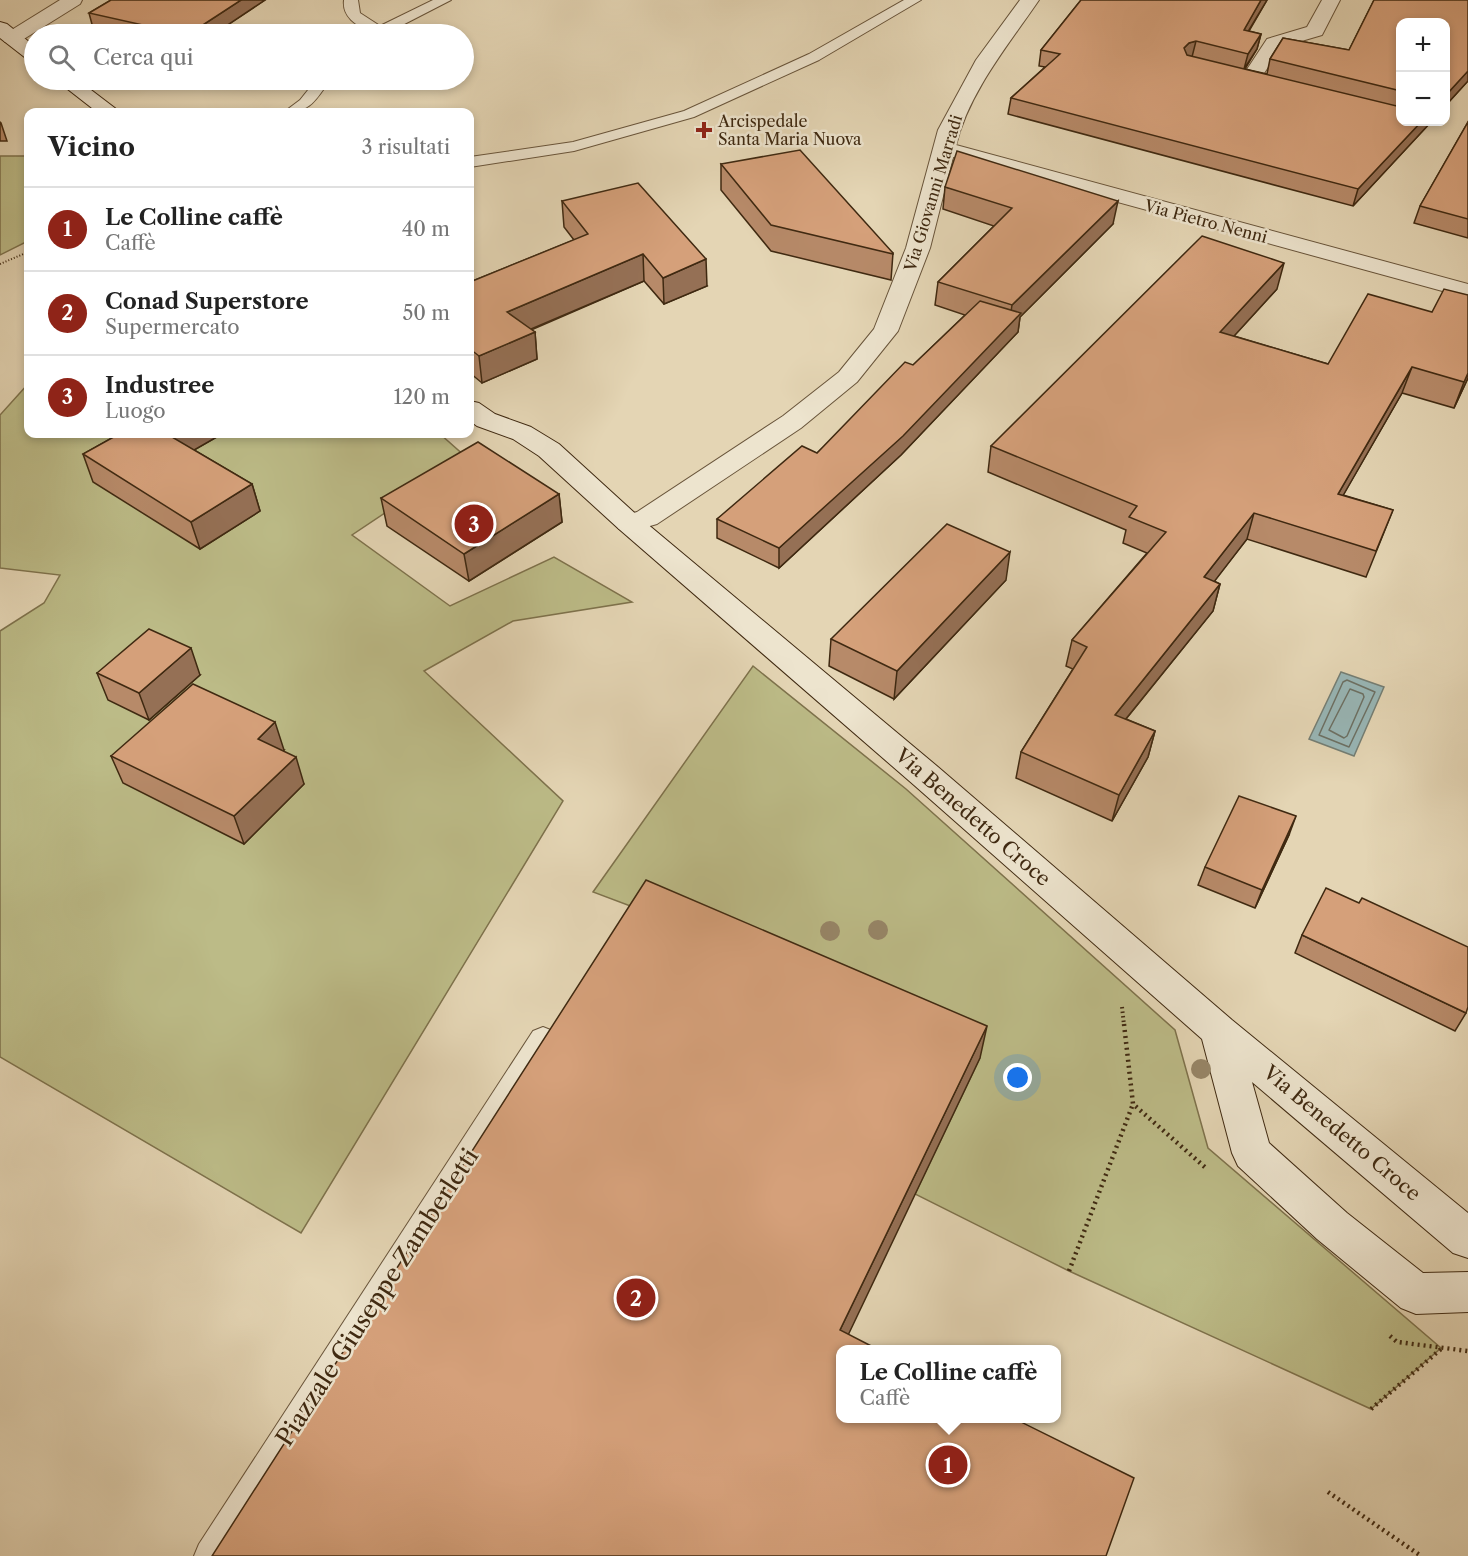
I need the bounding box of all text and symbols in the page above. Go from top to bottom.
map controls [1396,18,1450,126]
button: + [1396,18,1450,72]
search box [24,24,474,90]
icon: search [45,41,78,74]
text: Cerca qui [93,44,194,71]
button: − [1396,72,1450,126]
place label: Arcispedale Santa Maria Nuova [717,111,862,149]
street label: Via Giovanni Marradi [899,112,966,275]
marker: Arcispedale Santa Maria Nuova [695,121,713,139]
text: Vicino [48,131,135,163]
text: 3 risultati [361,135,450,159]
street label: Via Pietro Nenni [1141,195,1270,247]
text: Le Colline caffè [105,204,283,231]
text: 1 [63,217,72,241]
text: 40 m [402,217,450,241]
text: Caffè [105,231,156,255]
text: Conad Superstore [105,288,309,315]
text: 2 [62,301,73,325]
text: 50 m [403,301,450,325]
text: Supermercato [105,315,240,339]
text: Industree [105,372,214,399]
text: 3 [62,385,73,409]
text: 120 m [393,385,450,409]
text: Luogo [105,399,165,423]
pin: 3 [454,502,494,546]
street label: Via Benedetto Croce [890,742,1055,891]
street label: Via Benedetto Croce [1258,1060,1425,1206]
your location [1003,1063,1032,1092]
street label: Piazzale Giuseppe Zamberletti [270,1143,484,1451]
pin: 2 [616,1276,656,1320]
popup [836,1345,1061,1423]
text: Le Colline caffè [860,1359,1037,1386]
text: Caffè [860,1386,910,1410]
pin: 1 [928,1442,968,1488]

